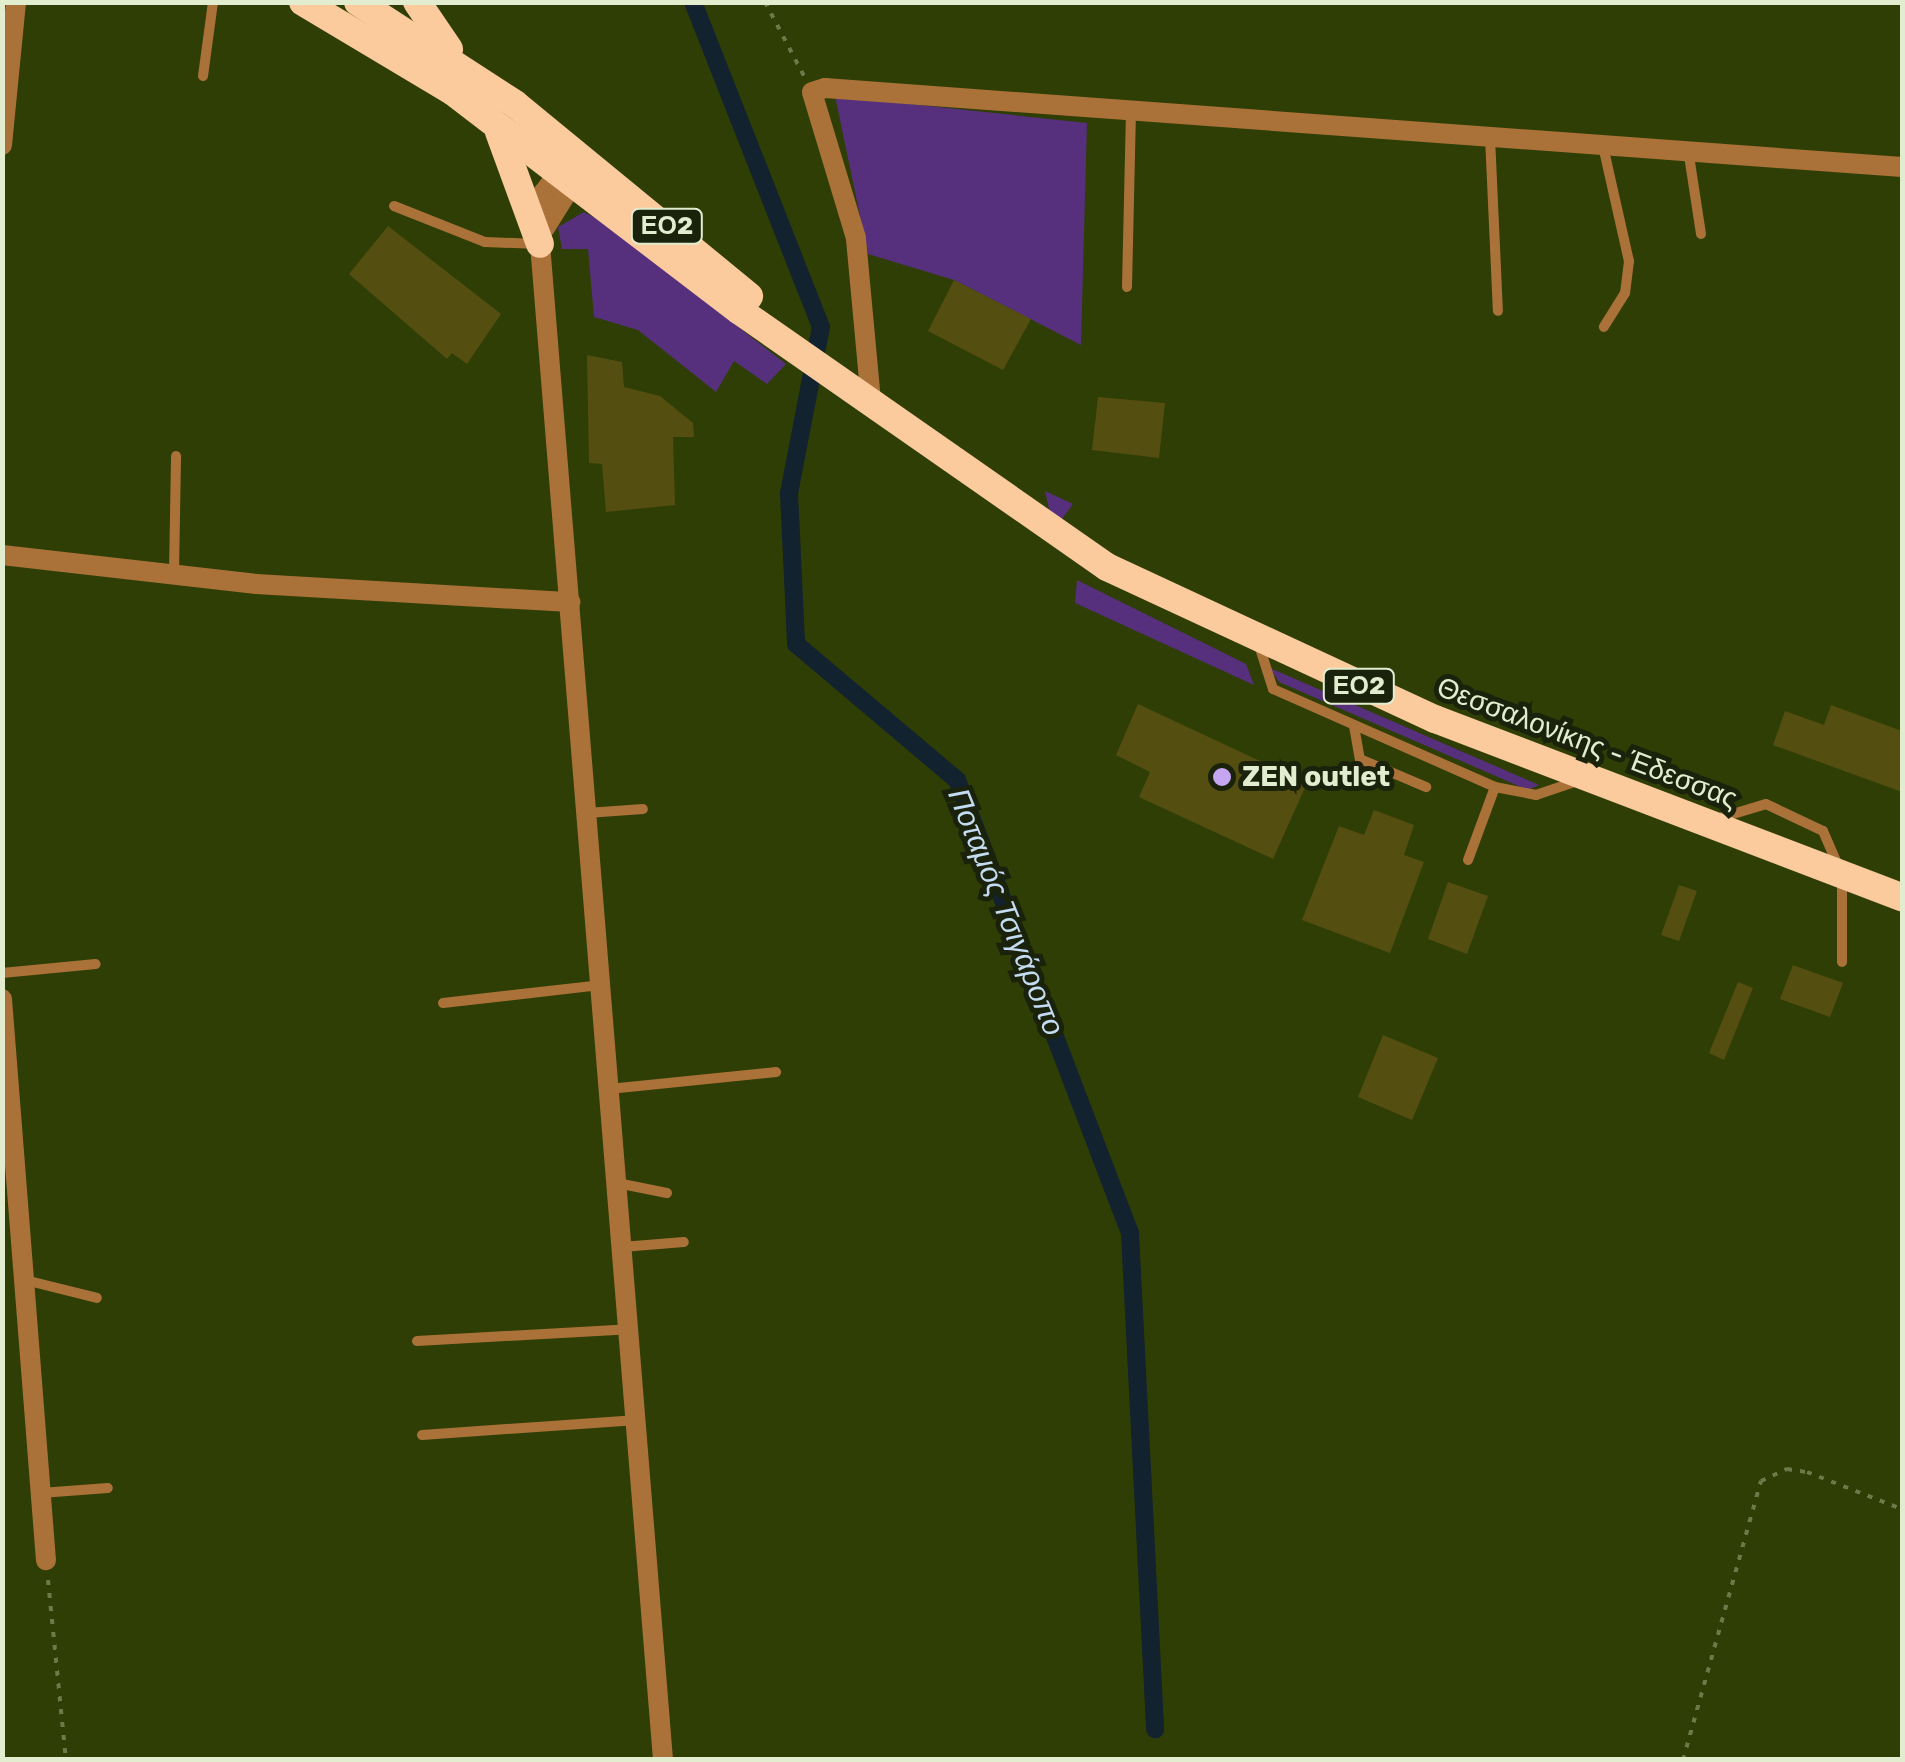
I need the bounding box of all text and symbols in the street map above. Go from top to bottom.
road number: ΕΟ2 [630,206,704,246]
road number: ΕΟ2 [1322,666,1396,706]
street label: Θεσσαλονίκης - Έδεσσας [1432,670,1742,816]
place label: ZEN outlet [1242,760,1390,794]
marker: ZEN outlet [1211,766,1233,788]
water label: Ποταμός Τσιγάροπο [940,783,1072,1041]

